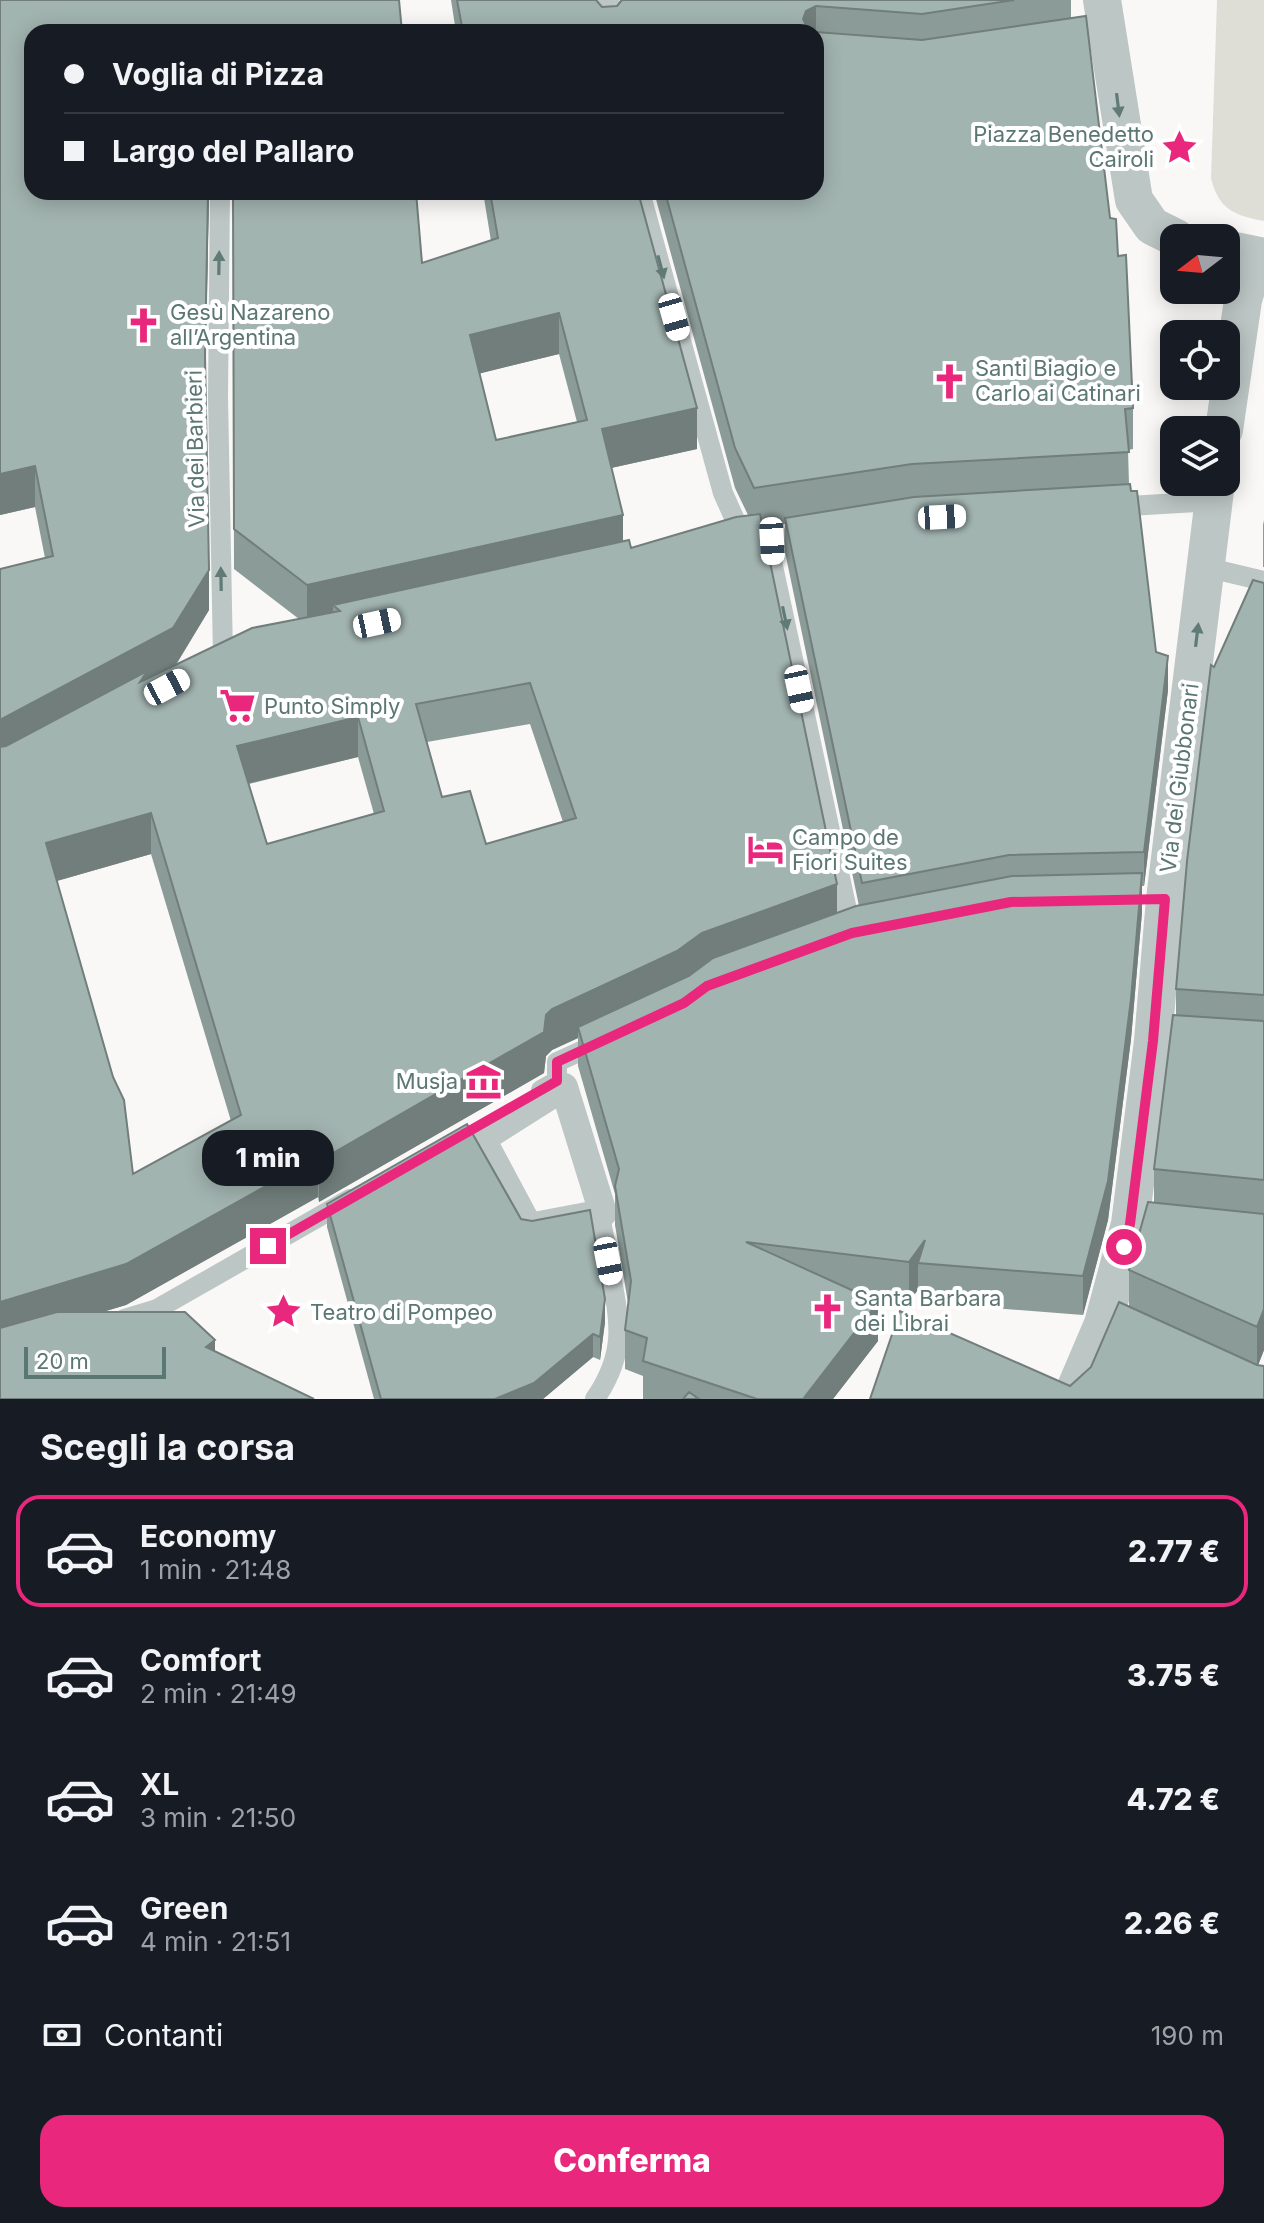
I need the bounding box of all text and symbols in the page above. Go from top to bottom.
text: Voglia di Pizza [112,56,324,92]
one-way arrow [1112,93,1125,118]
place label: Piazza Benedetto Cairoli [973,121,1154,172]
place icon: Piazza Benedetto Cairoli [1161,128,1199,166]
text: Largo del Pallaro [112,133,354,169]
north arrow [1160,224,1240,304]
map controls [1160,224,1240,496]
one-way arrow [213,250,225,275]
one-way arrow [655,255,667,280]
car [656,291,692,343]
place label: Gesù Nazareno all’Argentina [170,299,330,350]
church icon: Gesù Nazareno all’Argentina [125,306,163,344]
button: locate [1160,320,1240,400]
place label: Santi Biagio e Carlo ai Catinari [975,355,1141,406]
church icon: Santi Biagio e Carlo ai Catinari [930,362,968,400]
street label: Via dei Barbieri [181,370,209,528]
button: layers [1160,416,1240,496]
car [917,504,967,530]
car [759,516,785,566]
one-way arrow [215,566,228,591]
car [351,606,403,640]
one-way arrow [779,606,791,631]
one-way arrow [1190,622,1203,647]
car [782,663,816,715]
car [140,665,194,709]
street label: Via dei Giubbonari [1154,682,1204,874]
supermarket icon: Punto Simply [219,687,257,725]
place label: Punto Simply [264,693,400,719]
place label: Campo de Fiori Suites [792,824,908,875]
hotel icon: Campo de Fiori Suites [747,831,785,869]
museum icon: Musja [465,1062,503,1100]
place label: Musja [396,1068,458,1094]
callout: 1 min [202,1130,334,1186]
text: 1 min [235,1142,301,1173]
route end [250,1228,286,1264]
route start [1106,1229,1142,1265]
car [592,1235,624,1287]
place label: Santa Barbara dei Librai [854,1285,1001,1336]
church icon: Santa Barbara dei Librai [809,1292,847,1330]
place icon: Teatro di Pompeo [265,1293,303,1331]
place label: Teatro di Pompeo [310,1299,493,1325]
scale bar [24,1343,166,1379]
text: 20 m [36,1348,89,1374]
text: Scegli la corsa [40,1425,295,1469]
icon: car [44,1515,116,1587]
text: Economy [140,1518,276,1554]
text: 2.77 € [1128,1533,1220,1569]
text: 1 min · 21:48 [140,1554,291,1585]
icon: car [44,1639,116,1711]
text: Comfort [140,1642,261,1678]
text: 3.75 € [1127,1657,1220,1693]
text: 2 min · 21:49 [140,1678,297,1709]
icon: car [44,1763,116,1835]
text: XL [140,1766,179,1802]
text: 4.72 € [1127,1781,1220,1817]
text: 3 min · 21:50 [140,1802,296,1833]
icon: car [44,1887,116,1959]
text: Green [140,1890,228,1926]
text: 2.26 € [1124,1905,1220,1941]
text: 4 min · 21:51 [140,1926,291,1957]
icon: cash [40,2013,84,2057]
text: Contanti [104,2017,223,2053]
text: 190 m [1151,2020,1224,2051]
button: Conferma [40,2115,1224,2207]

